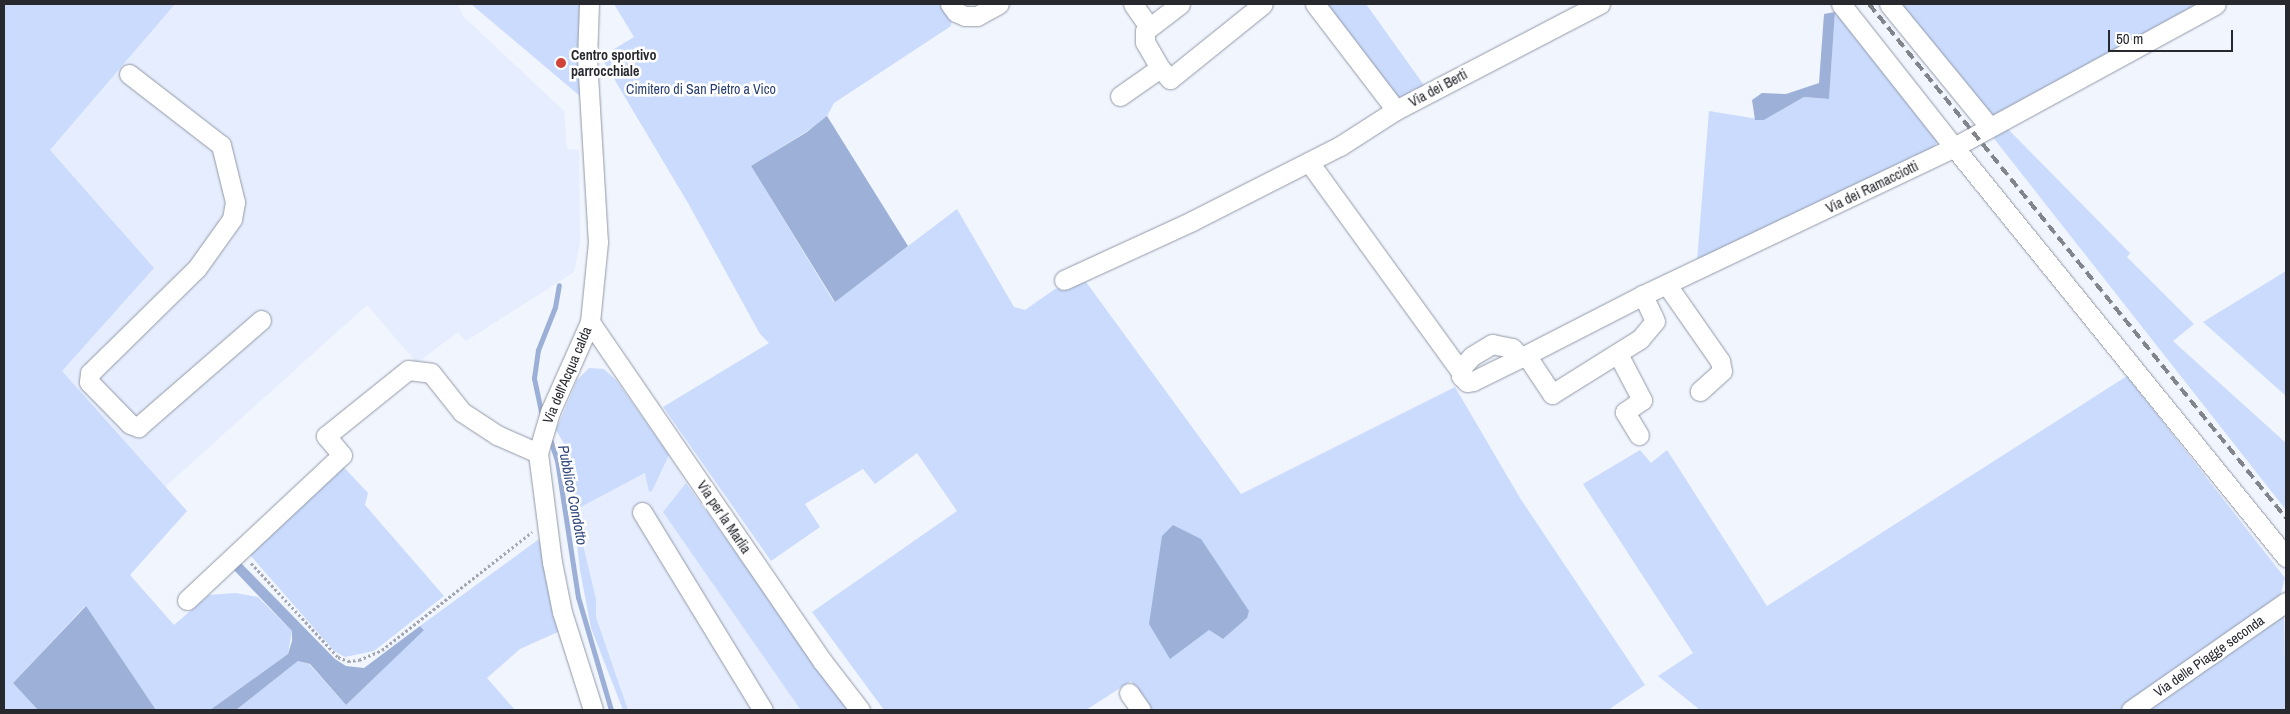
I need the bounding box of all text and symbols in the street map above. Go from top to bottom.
scale bar [2110,20,2235,52]
text: 50 m [2116,28,2143,49]
place label: Centro sportivo parrocchiale [571,47,656,80]
marker: Centro sportivo parrocchiale [555,57,567,69]
street label: Via dei Berti [1406,66,1470,110]
park label: Cimitero di San Pietro a Vico [626,81,776,97]
street label: Via dei Ramacciotti [1823,157,1921,217]
street label: Via dell'Acqua calda [539,324,595,426]
water label: Pubblico Condotto [555,444,591,546]
street label: Via per la Marlia [694,477,754,557]
street label: Via delle Piagge seconda [2151,612,2267,700]

